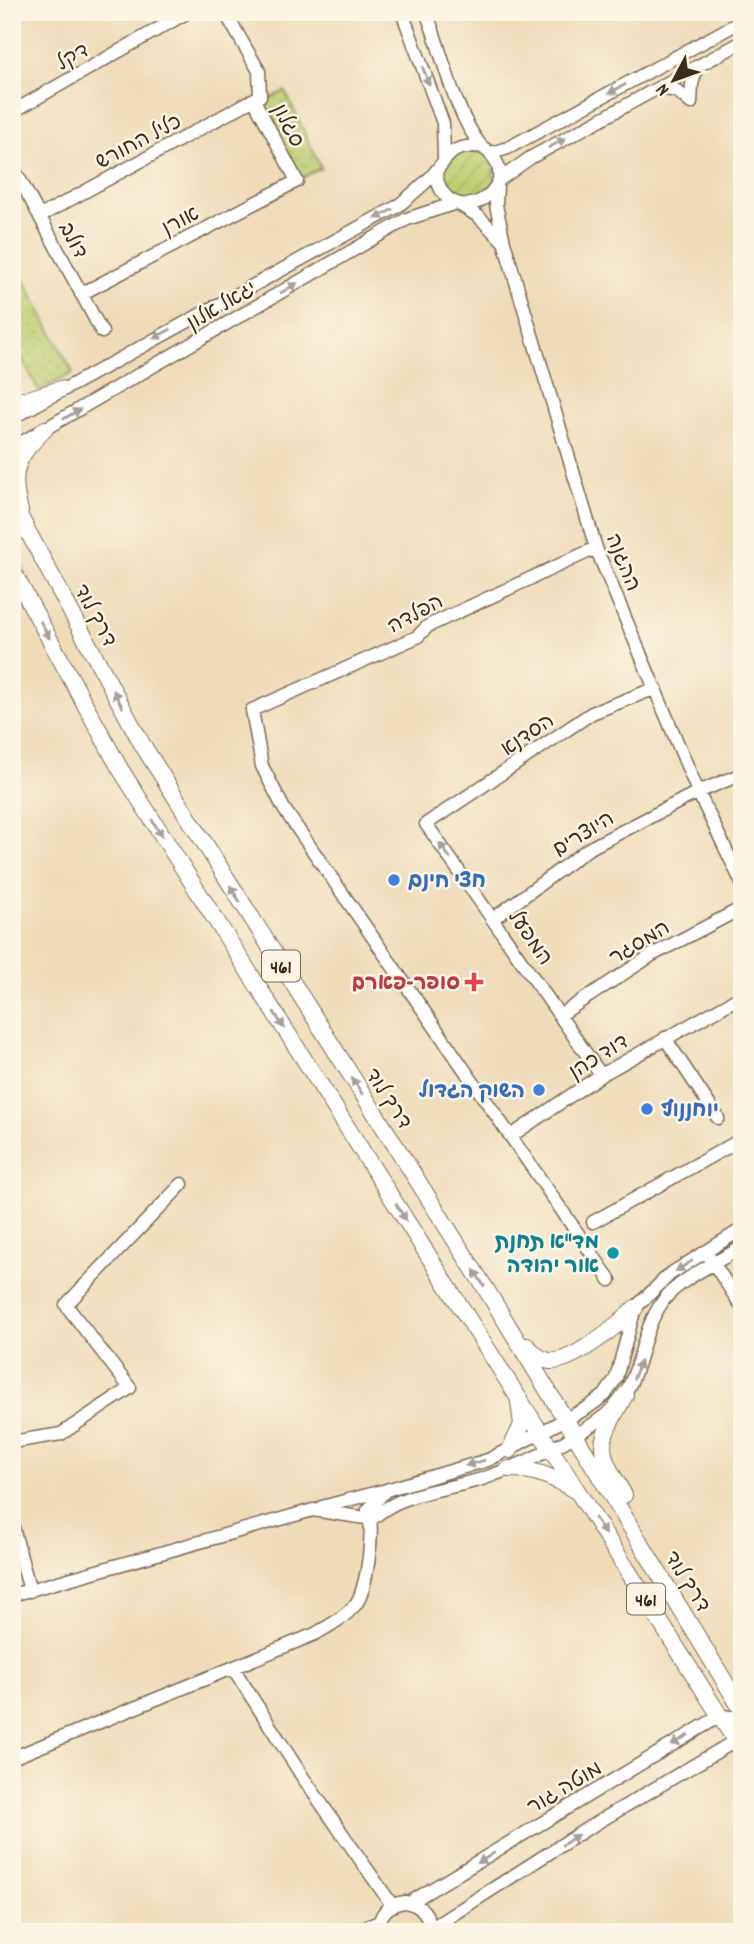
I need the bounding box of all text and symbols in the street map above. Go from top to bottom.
street label: דקל [51,37,96,80]
north arrow [638,46,708,116]
one-way arrow [421,66,432,87]
text: N [651,76,677,101]
one-way arrow [608,83,627,95]
street label: סגלון [263,99,310,154]
street label: כליל החורש [91,108,188,179]
one-way arrow [547,138,567,150]
street label: אורן [157,200,205,245]
one-way arrow [374,208,394,220]
street label: דולב [49,218,93,265]
street label: יגאל אלון [182,276,263,340]
one-way arrow [280,281,299,294]
one-way arrow [152,328,172,340]
one-way arrow [62,408,81,420]
street label: ההגנה [596,530,646,597]
street label: דרך לוד [64,579,122,653]
street label: הפלדה [383,588,450,643]
one-way arrow [39,620,51,640]
one-way arrow [112,689,124,709]
street label: הסדנא [496,707,562,765]
street label: היוצרים [548,805,621,866]
one-way arrow [151,818,164,837]
one-way arrow [439,842,453,860]
place label: חצי חינם [408,868,486,898]
marker: חצי חינם [386,872,402,888]
one-way arrow [229,884,242,903]
street label: המפעל [499,905,558,973]
street label: המסגר [604,915,677,974]
road number: 461 [262,950,300,982]
place label: סופר-פארם [352,970,460,1000]
marker: סופר-פארם [466,974,482,990]
one-way arrow [273,1010,286,1029]
street label: דוד כהן [564,1028,635,1089]
street label: דרך לוד [355,1063,417,1136]
one-way arrow [350,1076,363,1096]
place label: השוק הגדול [419,1078,525,1108]
marker: השוק הגדול [531,1082,547,1098]
place label: יוחננוף [661,1097,719,1127]
marker: יוחננוף [639,1101,655,1117]
one-way arrow [395,1202,408,1221]
place label: מד"א תחנת אור יהודה [494,1229,599,1283]
marker: מד"א תחנת אור יהודה [605,1245,621,1261]
one-way arrow [675,1259,694,1272]
one-way arrow [473,1268,486,1287]
one-way arrow [632,1360,643,1381]
one-way arrow [464,1459,485,1469]
one-way arrow [593,1516,606,1535]
street label: דרך לוד [655,1546,716,1619]
road number: 461 [627,1583,665,1614]
one-way arrow [670,1733,689,1746]
street label: מוטה גור [522,1755,609,1824]
one-way arrow [561,1833,580,1846]
one-way arrow [476,1852,495,1865]

